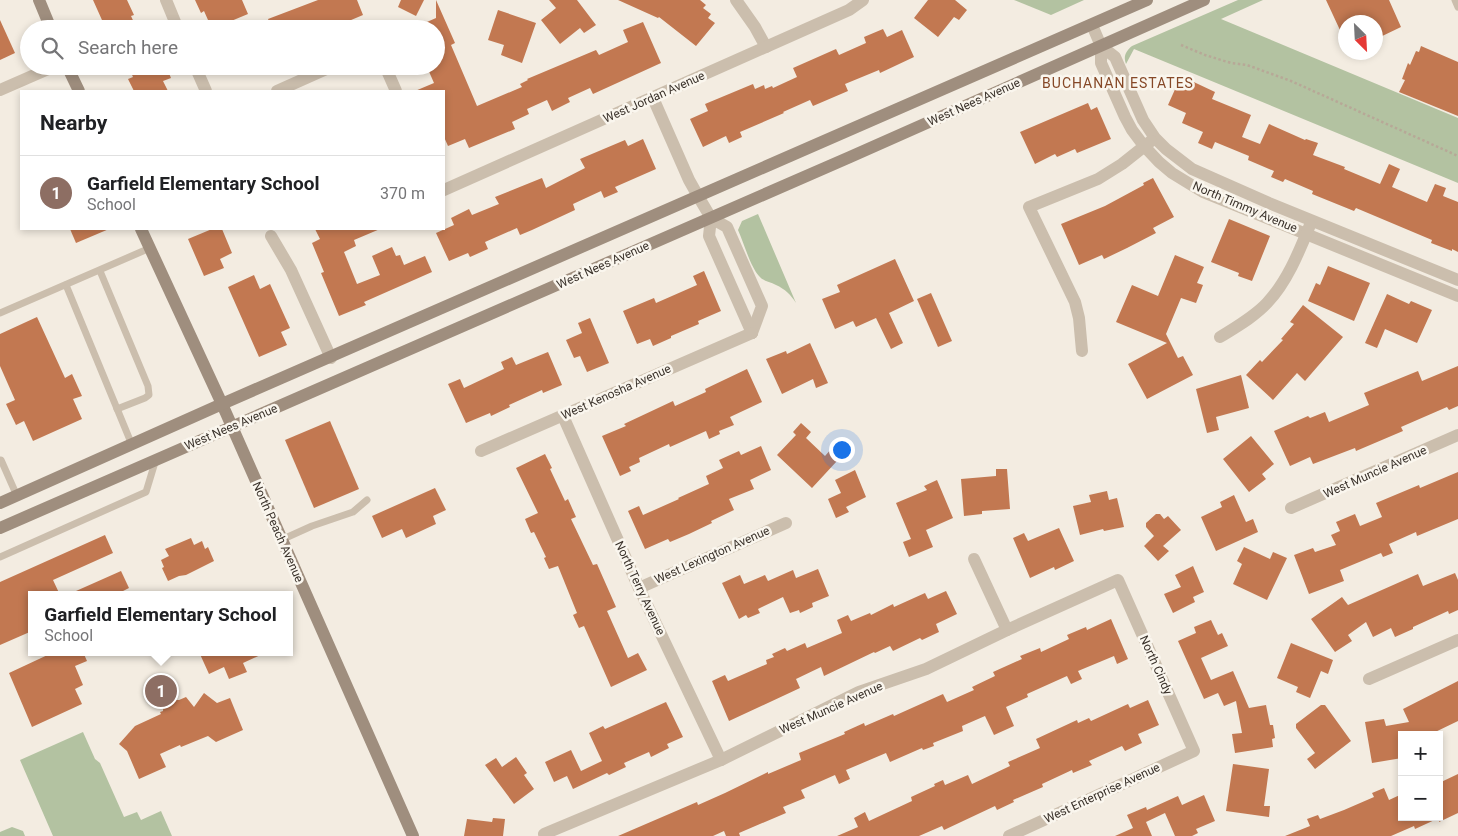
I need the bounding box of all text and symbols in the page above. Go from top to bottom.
north arrow [1338,15,1383,60]
search box [20,20,445,75]
icon: search [38,34,66,62]
text: Search here [78,36,178,59]
street label: West Jordan Avenue [601,68,707,126]
street label: West Nees Avenue [926,75,1022,129]
district label: BUCHANAN ESTATES [1042,75,1194,91]
text: Nearby [40,111,107,135]
text: Garfield Elementary School [87,172,319,195]
street label: North Timmy Avenue [1191,179,1299,235]
text: 1 [51,184,61,203]
text: 370 m [380,184,425,203]
text: School [87,195,136,214]
street label: West Nees Avenue [555,238,651,292]
street label: West Kenosha Avenue [559,361,673,423]
street label: West Nees Avenue [182,401,280,453]
your location [829,437,855,463]
street label: West Muncie Avenue [1321,443,1429,501]
street label: North Peach Avenue [249,479,307,585]
street label: West Lexington Avenue [652,523,772,587]
street label: North Terry Avenue [612,539,668,637]
popup [28,591,293,656]
text: Garfield Elementary School [44,603,277,626]
text: School [44,626,93,645]
street label: North Cindy [1137,633,1175,697]
pin: 1 [145,672,177,710]
street label: West Muncie Avenue [777,679,885,737]
map controls [1398,731,1443,821]
button: + [1398,731,1443,776]
street label: West Enterprise Avenue [1042,760,1162,826]
button: − [1398,776,1443,821]

